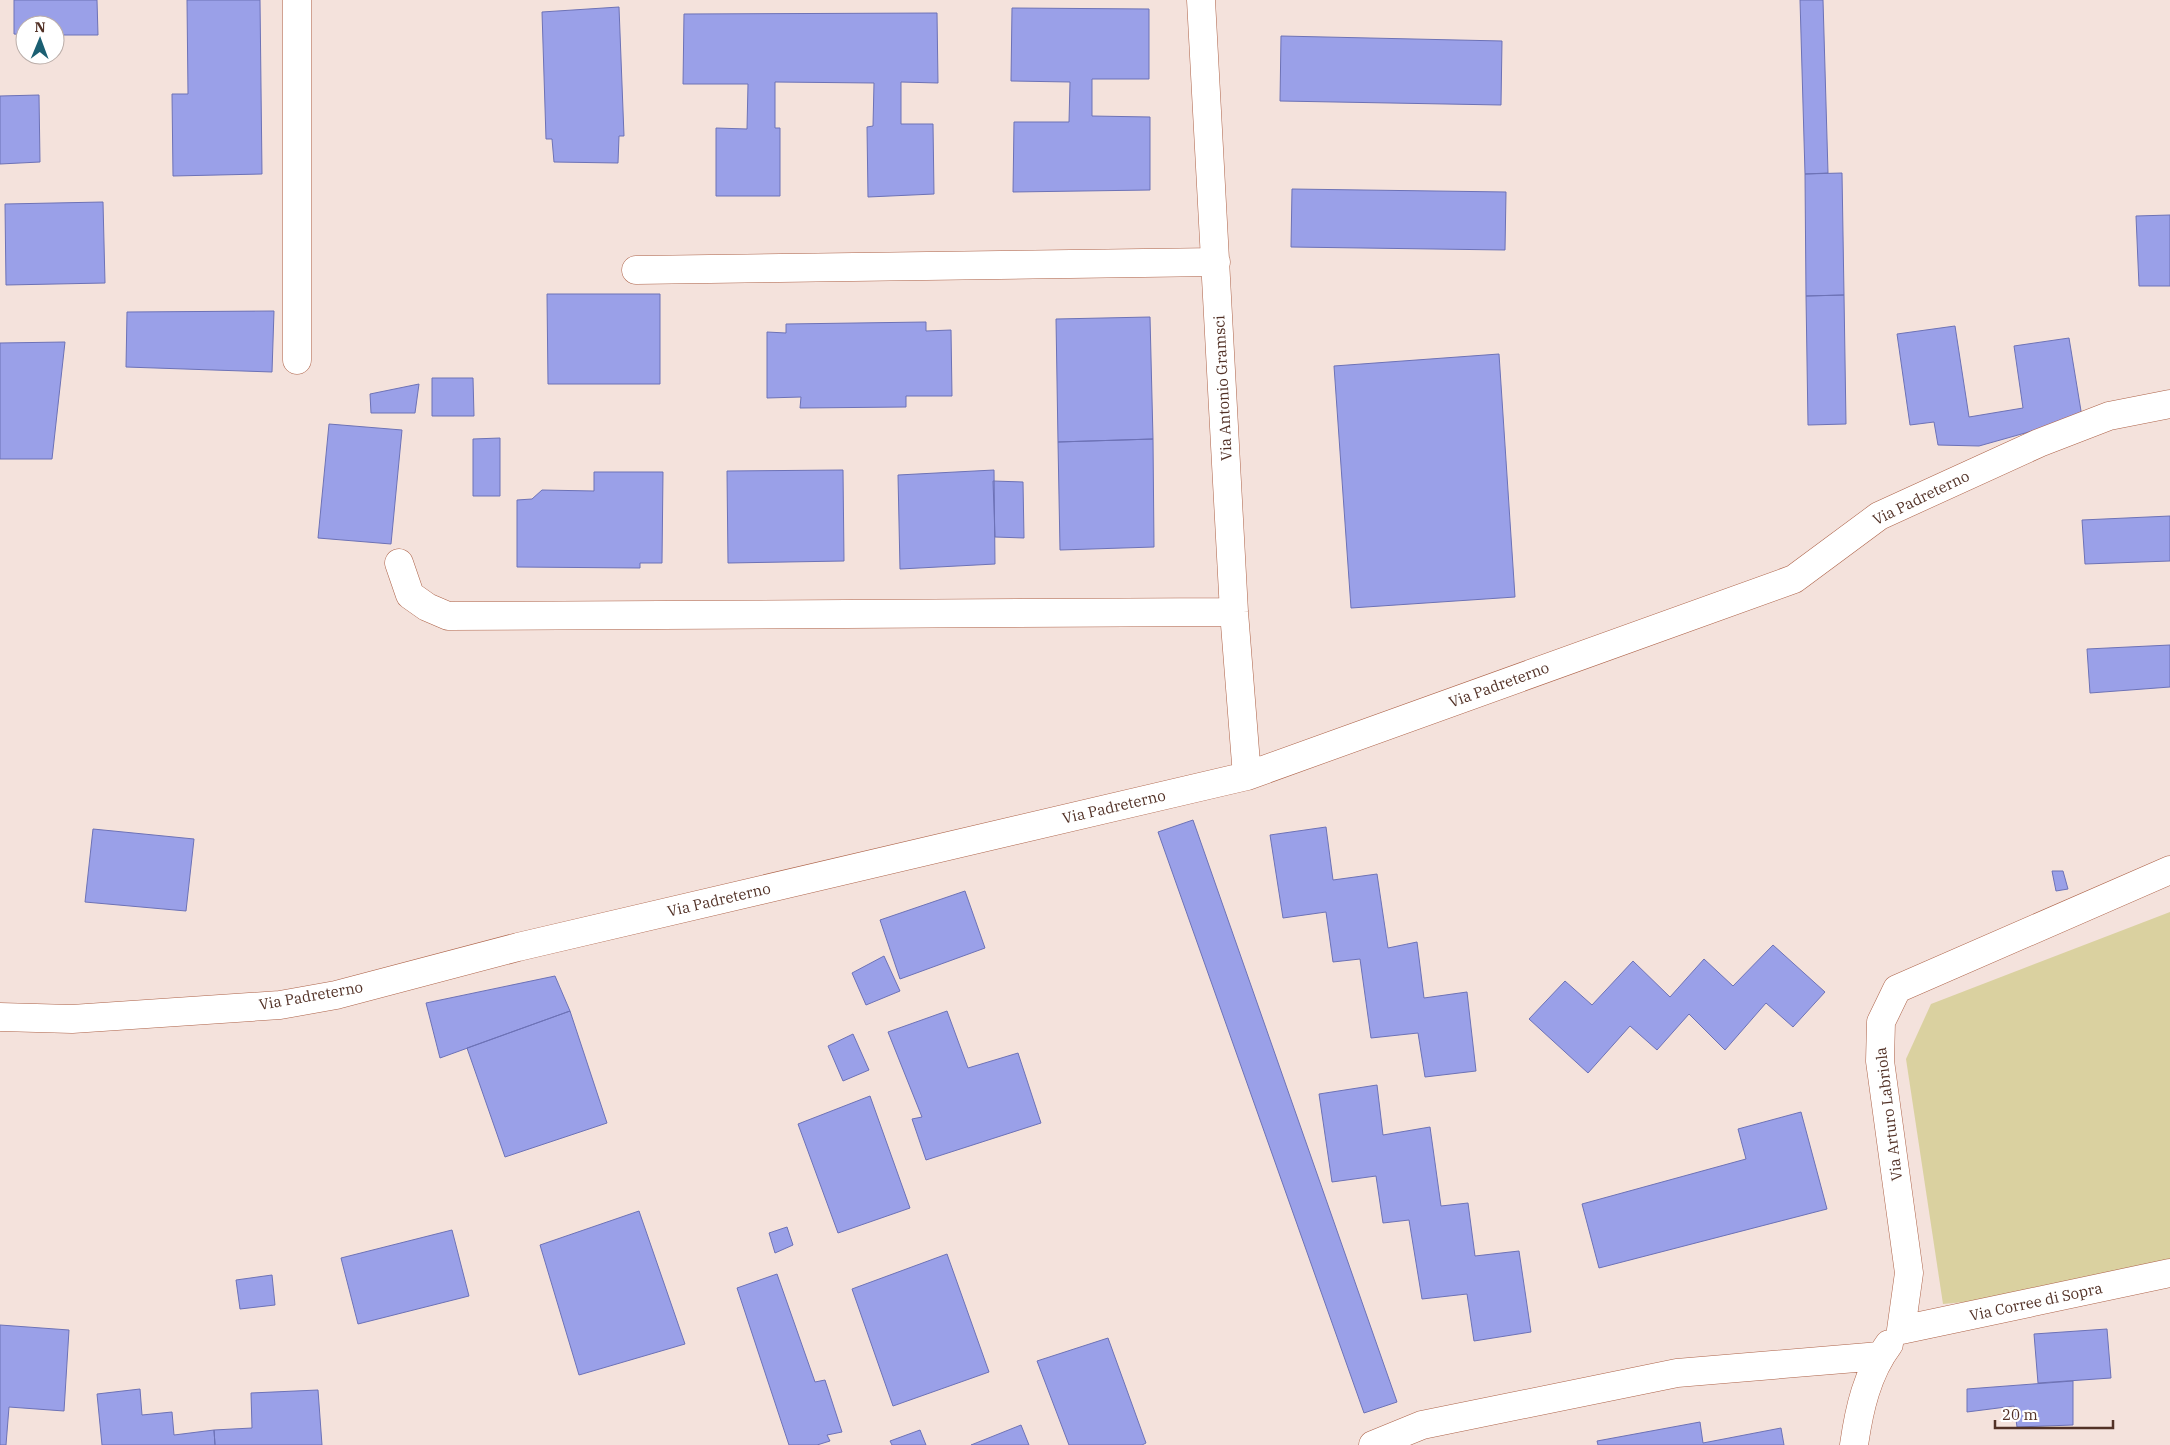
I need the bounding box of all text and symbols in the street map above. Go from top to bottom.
north arrow [15,15,65,65]
text: N [35,18,46,36]
street label: Via Antonio Gramsci [1209,315,1236,461]
street label: Via Padreterno [1869,466,1972,529]
street label: Via Padreterno [1446,658,1552,711]
street label: Via Padreterno [1060,785,1167,828]
street label: Via Padreterno [665,878,772,921]
street label: Via Padreterno [257,977,364,1014]
street label: Via Arturo Labriola [1871,1046,1906,1182]
street label: Via Corree di Sopra [1968,1278,2104,1325]
scale bar [1995,1398,2112,1430]
text: 20 m [2002,1405,2038,1424]

